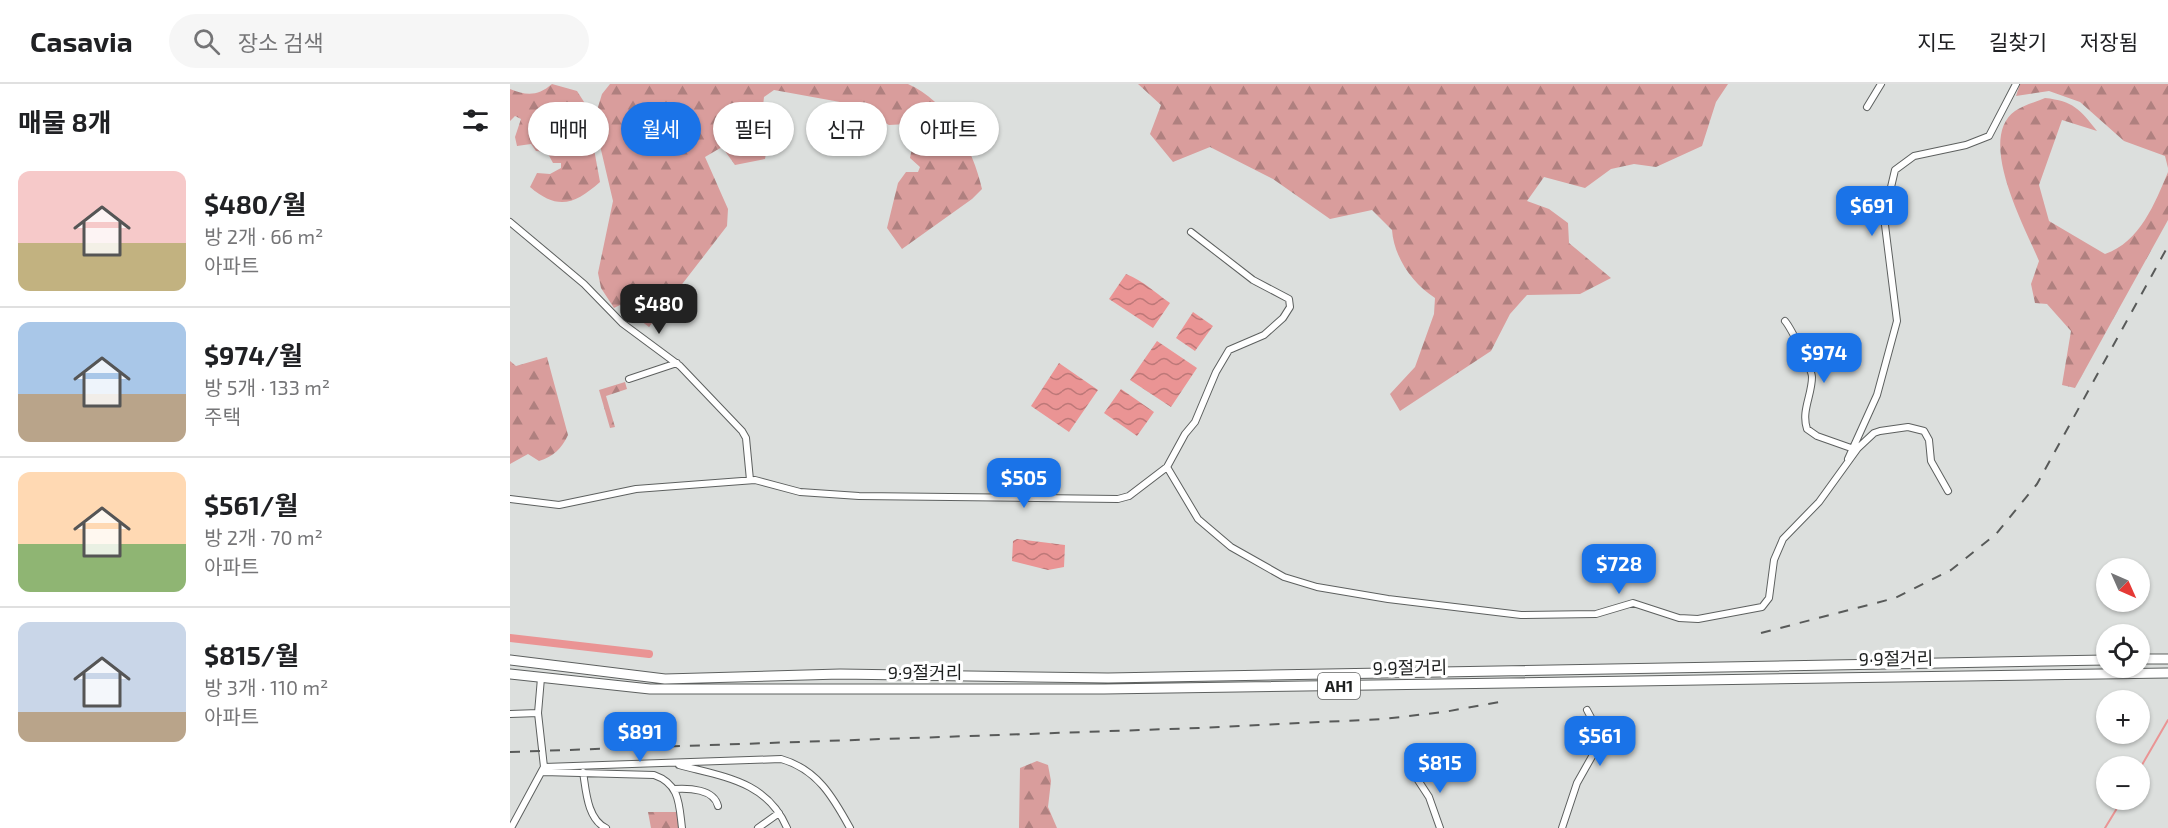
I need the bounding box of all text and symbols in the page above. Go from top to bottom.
search box [169,14,589,68]
text: Casavia [30,24,133,58]
icon: search [190,25,223,58]
text: 장소 검색 [238,29,324,55]
text: 지도 [1917,29,1956,54]
text: 길찾기 [1989,29,2047,54]
text: 저장됨 [2080,29,2138,54]
chip: 매매 [528,102,609,156]
chip: 월세 [621,102,701,156]
chip: 필터 [713,102,794,156]
chip: 신규 [806,102,887,156]
chip: 아파트 [899,102,999,156]
icon: filters [459,104,492,137]
text: 매물 8개 [18,106,112,137]
pin: $691 [1836,186,1908,237]
text: $480/월 [204,188,307,219]
text: $691 [1850,193,1894,217]
icon: home [66,195,138,267]
text: 방 2개 · 66 m² [204,224,323,248]
text: 아파트 [204,253,259,277]
pin: $480 [623,284,695,335]
text: $480 [634,291,684,315]
pin: $974 [1788,333,1860,384]
text: $974/월 [204,339,303,370]
text: $974 [1801,340,1847,364]
icon: home [66,346,138,418]
text: 방 5개 · 133 m² [204,375,330,399]
text: 주택 [204,404,241,428]
pin: $505 [988,458,1060,509]
text: $505 [1001,465,1047,489]
text: $561/월 [204,489,298,520]
icon: home [66,496,138,568]
text: 방 2개 · 70 m² [204,525,323,549]
pin: $728 [1583,544,1655,595]
text: $728 [1596,551,1642,575]
text: 아파트 [204,554,259,578]
north arrow [2096,558,2150,612]
map controls [2096,558,2150,810]
button: locate [2096,624,2150,678]
text: $815/월 [204,639,299,670]
icon: home [66,646,138,718]
street label: 9·9절거리 [1859,646,1933,670]
street label: 9·9절거리 [1373,655,1447,679]
street label: 9·9절거리 [888,661,962,683]
road number: AH1 [1318,673,1360,699]
text: 방 3개 · 110 m² [204,675,328,699]
button: + [2096,690,2150,744]
text: 아파트 [204,704,259,728]
pin: $891 [604,712,676,763]
pin: $561 [1564,716,1636,767]
text: $891 [618,719,662,743]
text: $561 [1578,723,1622,747]
pin: $815 [1404,743,1476,794]
text: $815 [1418,750,1462,774]
button: − [2096,756,2150,810]

